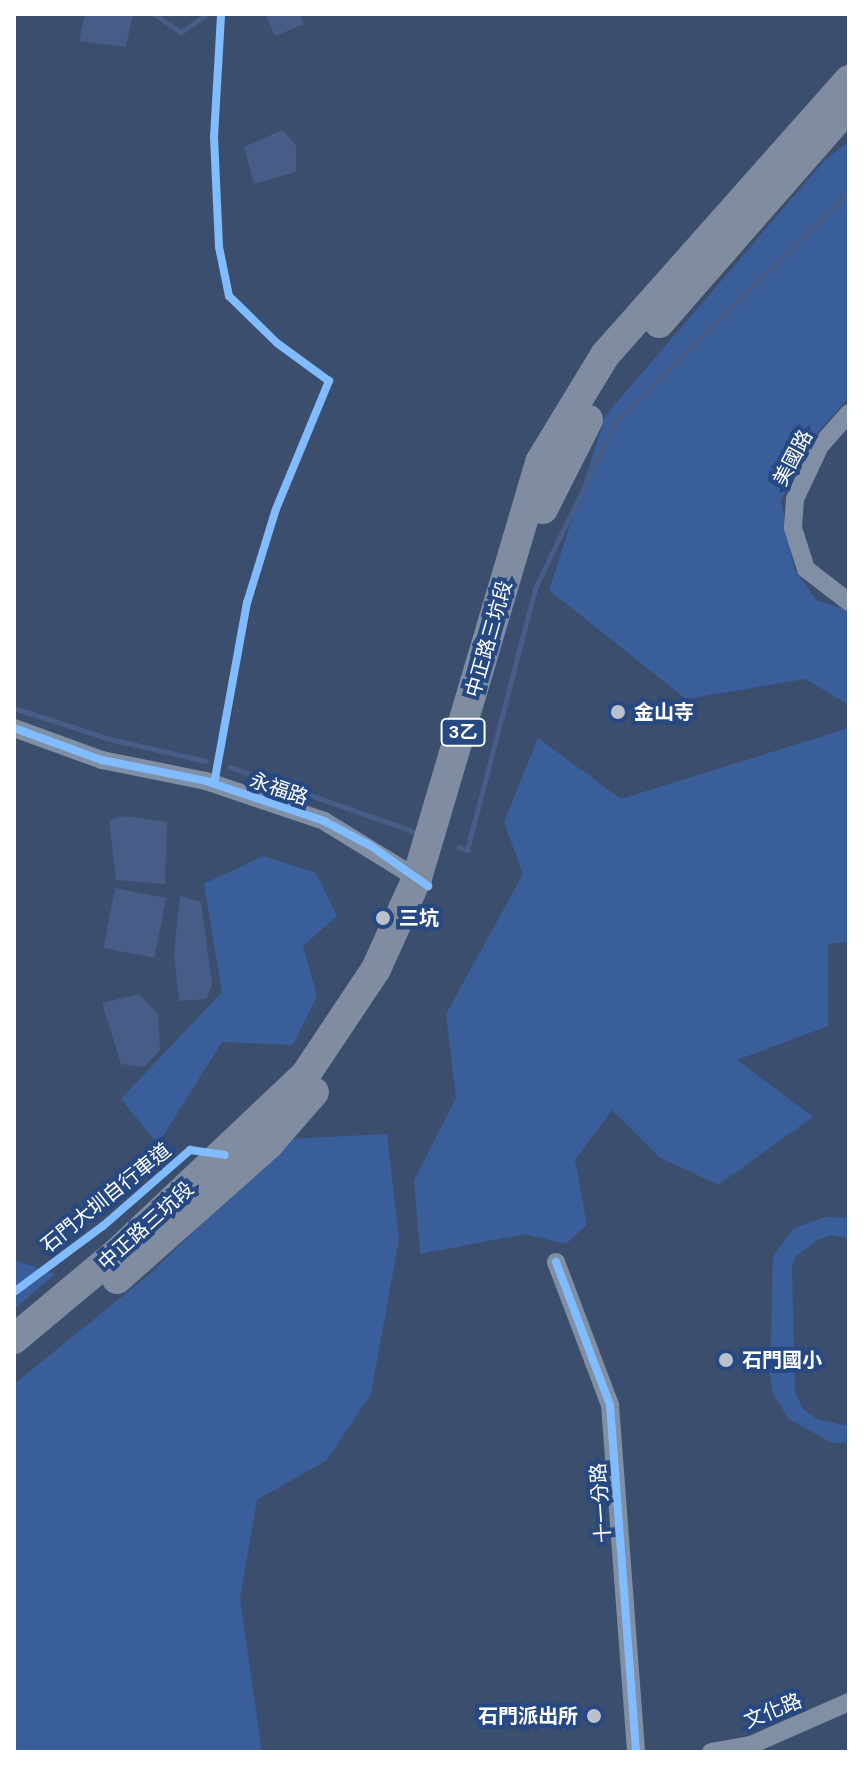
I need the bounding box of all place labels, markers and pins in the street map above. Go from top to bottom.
place label: 金山寺 [634,700,694,724]
marker: 金山寺 [609,703,627,721]
place label: 三坑 [399,906,439,930]
marker: 三坑 [374,909,392,927]
place label: 石門國小 [742,1348,822,1372]
marker: 石門國小 [717,1351,735,1369]
place label: 石門派出所 [478,1704,578,1728]
marker: 石門派出所 [585,1707,603,1725]

